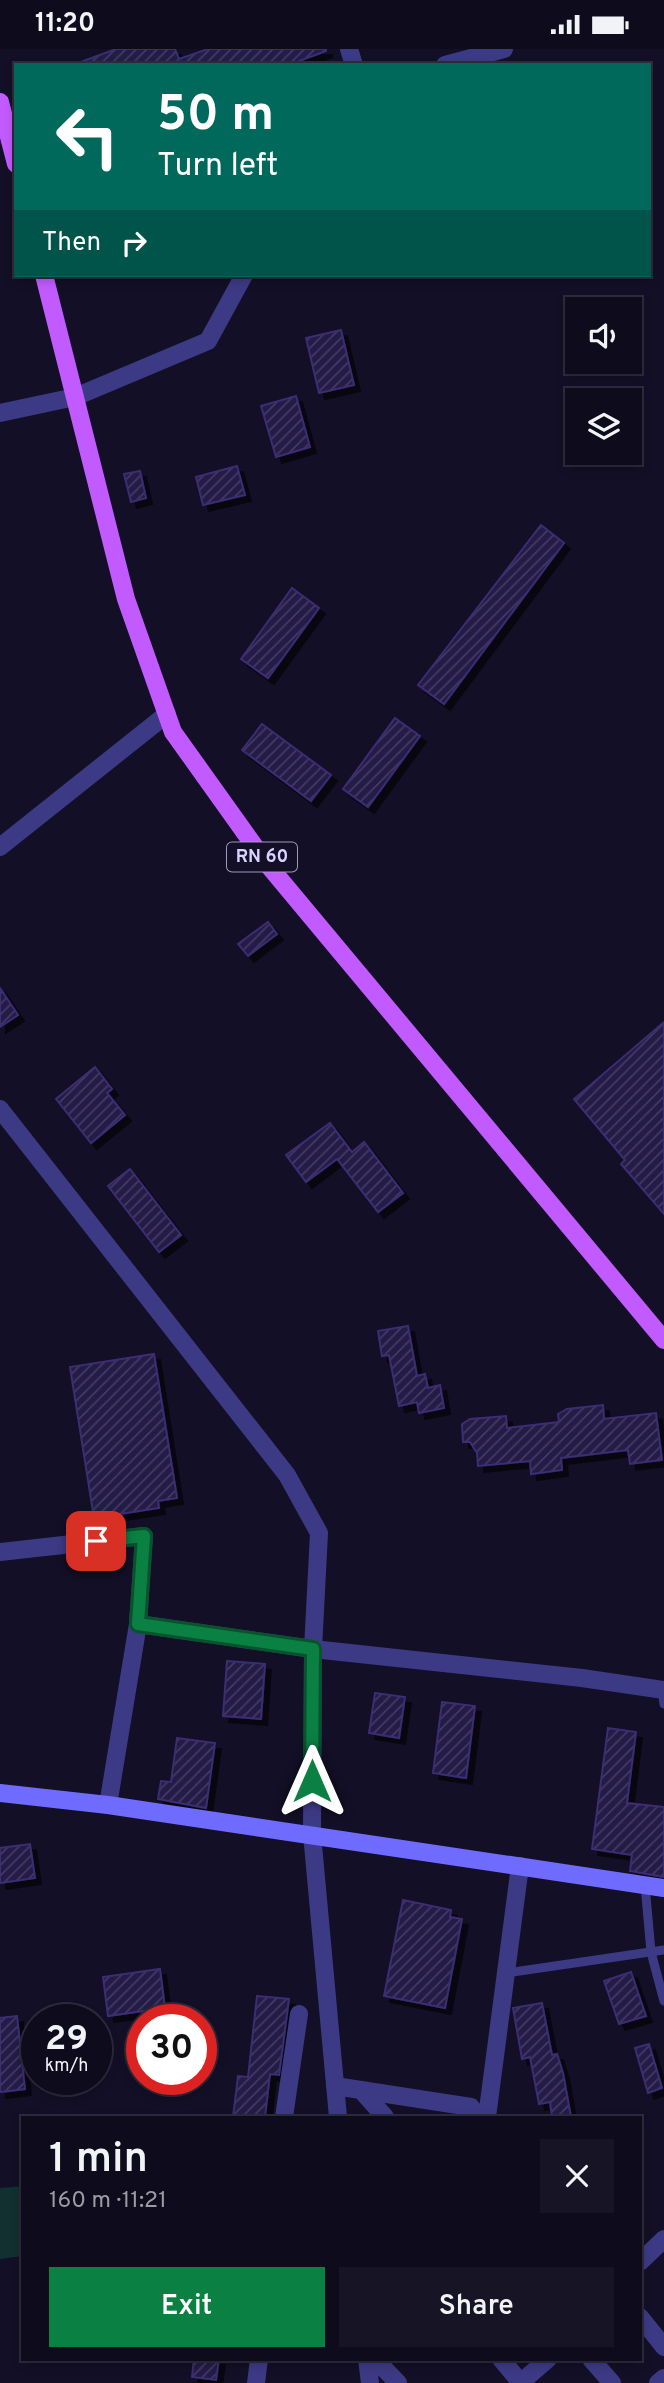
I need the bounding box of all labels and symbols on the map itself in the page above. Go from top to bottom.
road number: RN 60 [227,843,297,871]
pin [66,1511,126,1571]
position arrow [275,1744,349,1818]
speed limit sign: 30 [126,2004,217,2095]

